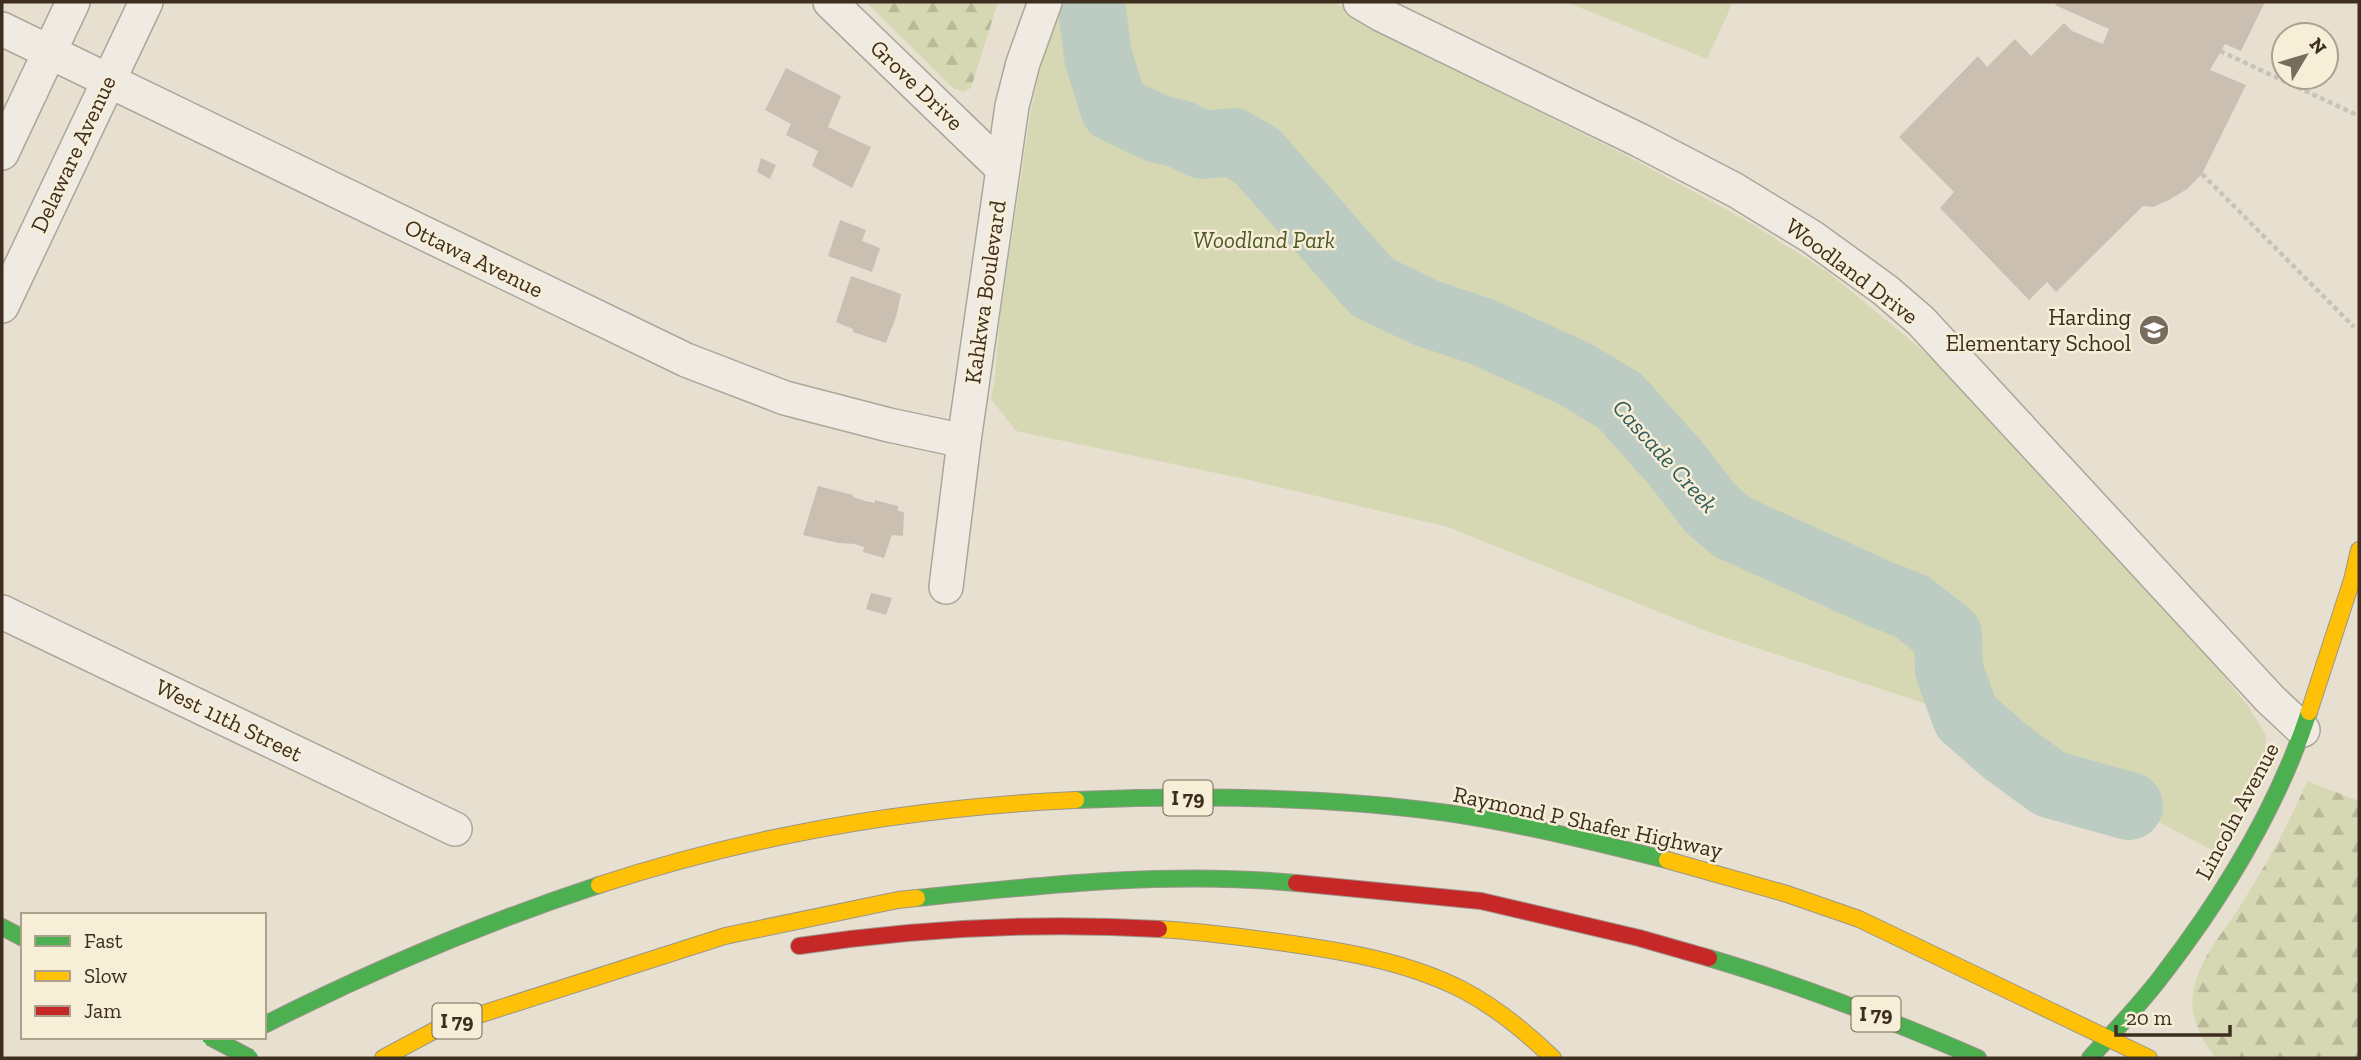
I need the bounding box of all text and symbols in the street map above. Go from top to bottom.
north arrow [2270,21,2340,91]
text: N [2304,33,2332,59]
street label: Grove Drive [865,34,969,136]
street label: Delaware Avenue [24,71,122,237]
street label: Kahkwa Boulevard [958,198,1012,385]
street label: Ottawa Avenue [400,212,548,304]
street label: Woodland Drive [1780,212,1924,330]
park label: Woodland Park [1193,226,1335,254]
place label: Harding Elementary School [1946,303,2131,357]
school or university icon: Harding Elementary School [2137,313,2171,347]
water label: Cascade Creek [1607,393,1724,519]
street label: West 11th Street [151,672,307,768]
street label: Lincoln Avenue [2189,738,2285,884]
road number: I 79 [1164,780,1212,816]
street label: Raymond P Shafer Highway [1451,780,1726,864]
legend [21,913,266,1039]
text: Fast [84,928,123,953]
text: Slow [84,963,127,988]
scale bar [2116,993,2230,1038]
road number: I 79 [1852,996,1900,1032]
text: Jam [84,998,121,1023]
road number: I 79 [433,1004,482,1038]
text: 20 m [2126,1005,2172,1030]

